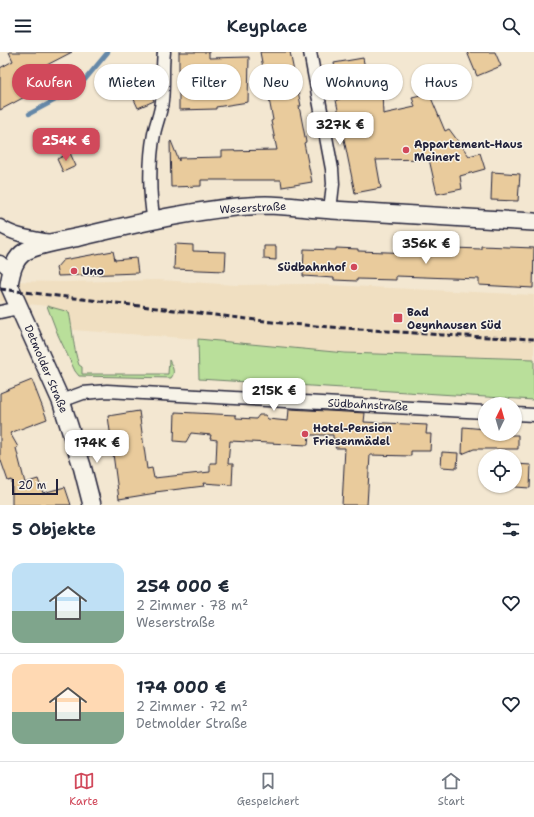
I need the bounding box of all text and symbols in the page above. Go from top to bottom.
text: Keyplace [226,14,308,38]
icon: menu [12,15,34,37]
icon: search [500,15,522,37]
chip: Kaufen [12,64,86,100]
chip: Mieten [94,64,169,100]
chip: Filter [177,64,241,100]
chip: Neu [249,64,303,100]
chip: Wohnung [311,64,403,100]
chip: Haus [411,64,472,100]
pin: 327K € [307,112,373,146]
text: 327K € [316,116,364,133]
pin: 254K € [33,128,99,162]
text: 254K € [42,132,90,149]
place label: Appartement-Haus Meinert [414,137,523,165]
marker: Appartement-Haus Meinert [401,145,411,155]
street label: Weserstraße [219,199,287,217]
pin: 356K € [393,231,459,265]
text: 356K € [402,235,450,252]
place label: Südbahnhof [278,260,347,275]
marker: Südbahnhof [349,262,359,272]
place label: Uno [82,264,104,279]
marker: Uno [69,266,79,276]
place label: Bad Oeynhausen Süd [407,305,502,333]
marker: Bad Oeynhausen Süd [392,312,404,324]
street label: Detmolder Straße [21,323,71,415]
pin: 215K € [241,378,307,412]
text: 215K € [252,382,296,399]
street label: Südbahnstraße [327,395,409,415]
north arrow [478,397,522,441]
map controls [478,397,522,493]
place label: Hotel-Pension Friesenmädel [313,421,393,449]
marker: Hotel-Pension Friesenmädel [300,429,310,439]
pin: 174K € [64,430,130,464]
text: 174K € [74,434,120,451]
button: locate [478,449,522,493]
scale bar [12,477,58,496]
text: 20 m [18,478,46,493]
text: 5 Objekte [12,518,96,540]
icon: filters [500,518,522,540]
text: 254 000 € [136,575,229,597]
icon: home [44,579,92,627]
icon: heart [500,592,522,614]
text: 2 Zimmer · 78 m² [136,597,248,614]
text: Weserstraße [136,614,215,631]
text: 174 000 € [136,676,226,698]
icon: home [44,680,92,728]
icon: heart [500,693,522,715]
text: 2 Zimmer · 72 m² [136,698,248,715]
text: Detmolder Straße [136,715,247,732]
tab: Karte [69,770,98,809]
tab: Gespeichert [237,770,299,809]
tab: Start [438,770,465,809]

